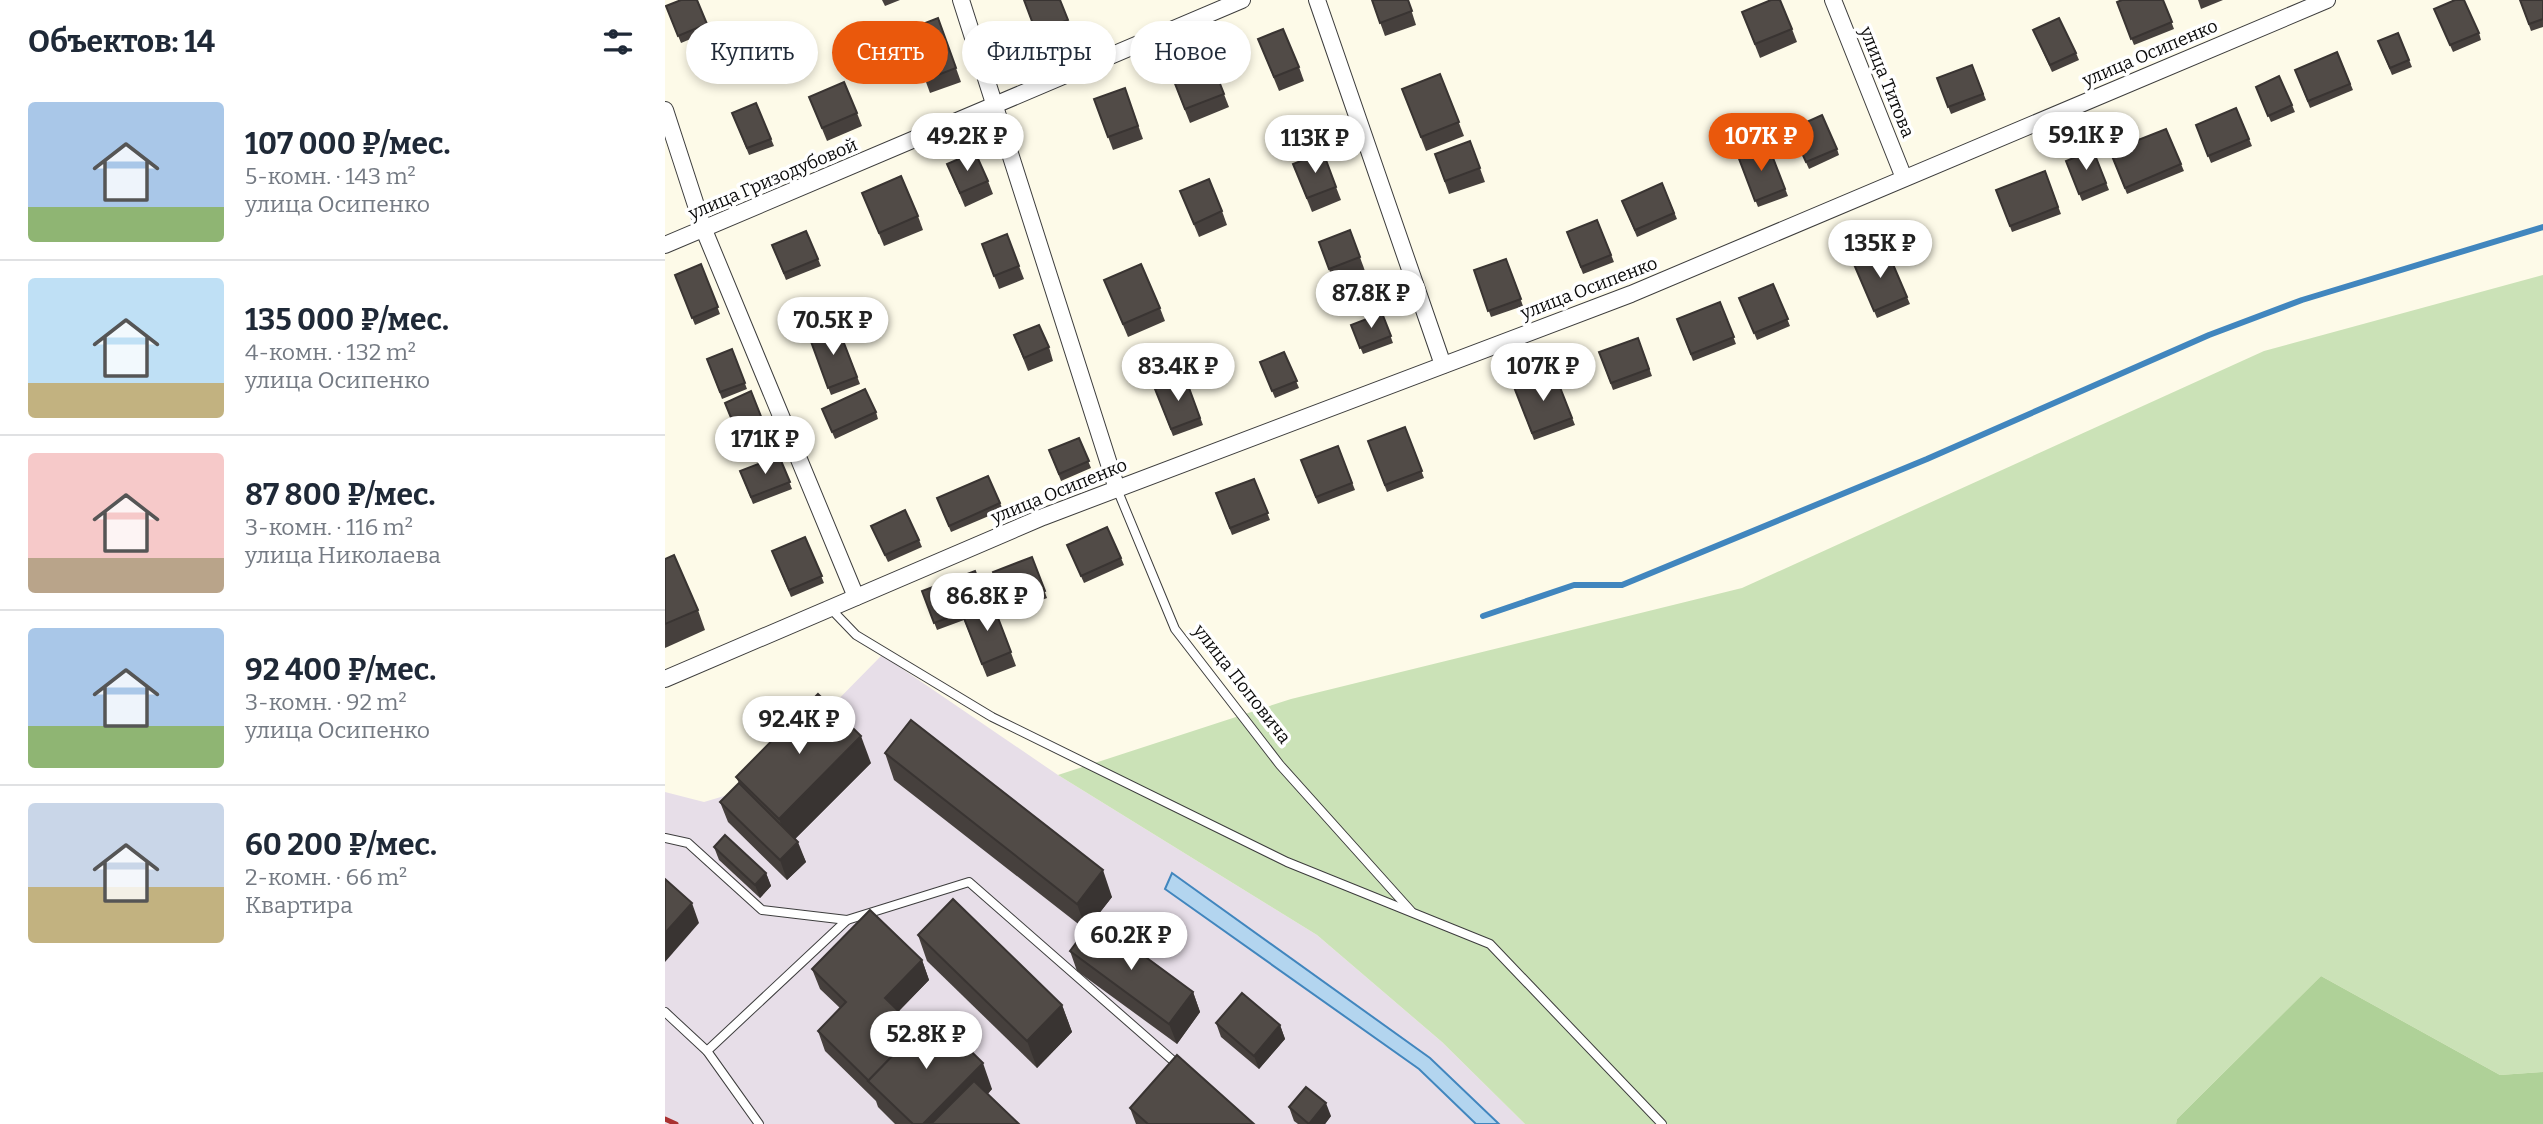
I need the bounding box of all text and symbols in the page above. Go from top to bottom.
street label: улица Осипенко [2078,15,2221,92]
chip: Купить [686,21,818,84]
chip: Снять [832,21,948,84]
chip: Фильтры [962,21,1116,84]
chip: Новое [1130,21,1251,84]
street label: улица Титова [1854,22,1919,141]
icon: filters [599,23,637,61]
text: Объектов: 14 [28,24,215,60]
pin: 59.1K ₽ [2021,113,2151,172]
pin: 49.2K ₽ [902,114,1032,173]
pin: 107K ₽ [1704,114,1818,173]
pin: 113K ₽ [1258,116,1372,175]
text: 59.1K ₽ [2048,121,2124,149]
text: 49.2K ₽ [927,122,1007,150]
text: 107K ₽ [1725,122,1797,150]
text: 113K ₽ [1281,124,1349,152]
text: 107 000 ₽/мес. [245,126,450,162]
icon: home [84,130,168,214]
street label: улица Гризодубовой [684,133,861,225]
text: 5-комн. · 143 m² [245,162,416,190]
text: улица Осипенко [245,190,430,218]
pin: 135K ₽ [1823,220,1937,280]
text: 135K ₽ [1844,229,1916,257]
street label: улица Осипенко [1517,252,1660,325]
pin: 87.8K ₽ [1306,270,1436,330]
text: 87.8K ₽ [1332,279,1410,307]
pin: 70.5K ₽ [768,298,898,357]
text: 135 000 ₽/мес. [245,302,449,338]
icon: home [84,306,168,390]
text: 70.5K ₽ [793,306,873,334]
text: 4-комн. · 132 m² [245,338,416,366]
pin: 83.4K ₽ [1113,344,1243,403]
pin: 107K ₽ [1486,344,1600,403]
text: 83.4K ₽ [1138,352,1218,380]
text: 107K ₽ [1507,352,1579,380]
text: улица Осипенко [245,366,430,394]
pin: 171K ₽ [708,416,822,476]
text: 171K ₽ [731,425,799,453]
street label: улица Осипенко [987,454,1130,529]
text: 87 800 ₽/мес. [245,477,436,513]
icon: home [84,481,168,565]
text: 3-комн. · 116 m² [245,513,413,541]
text: улица Николаева [245,541,441,569]
pin: 86.8K ₽ [922,574,1052,633]
text: 86.8K ₽ [946,582,1028,610]
street label: улица Поповича [1188,619,1295,748]
text: 92 400 ₽/мес. [245,652,436,688]
icon: home [84,656,168,740]
text: 3-комн. · 92 m² [245,688,407,716]
pin: 92.4K ₽ [734,696,864,756]
text: 92.4K ₽ [758,705,840,733]
text: улица Осипенко [245,716,430,744]
text: 60 200 ₽/мес. [245,827,437,863]
icon: home [84,831,168,915]
text: 2-комн. · 66 m² [245,863,407,891]
text: Квартира [245,891,353,919]
pin: 60.2K ₽ [1066,912,1196,972]
text: 60.2K ₽ [1090,921,1172,949]
pin: 52.8K ₽ [861,1012,991,1071]
text: 52.8K ₽ [886,1020,966,1048]

